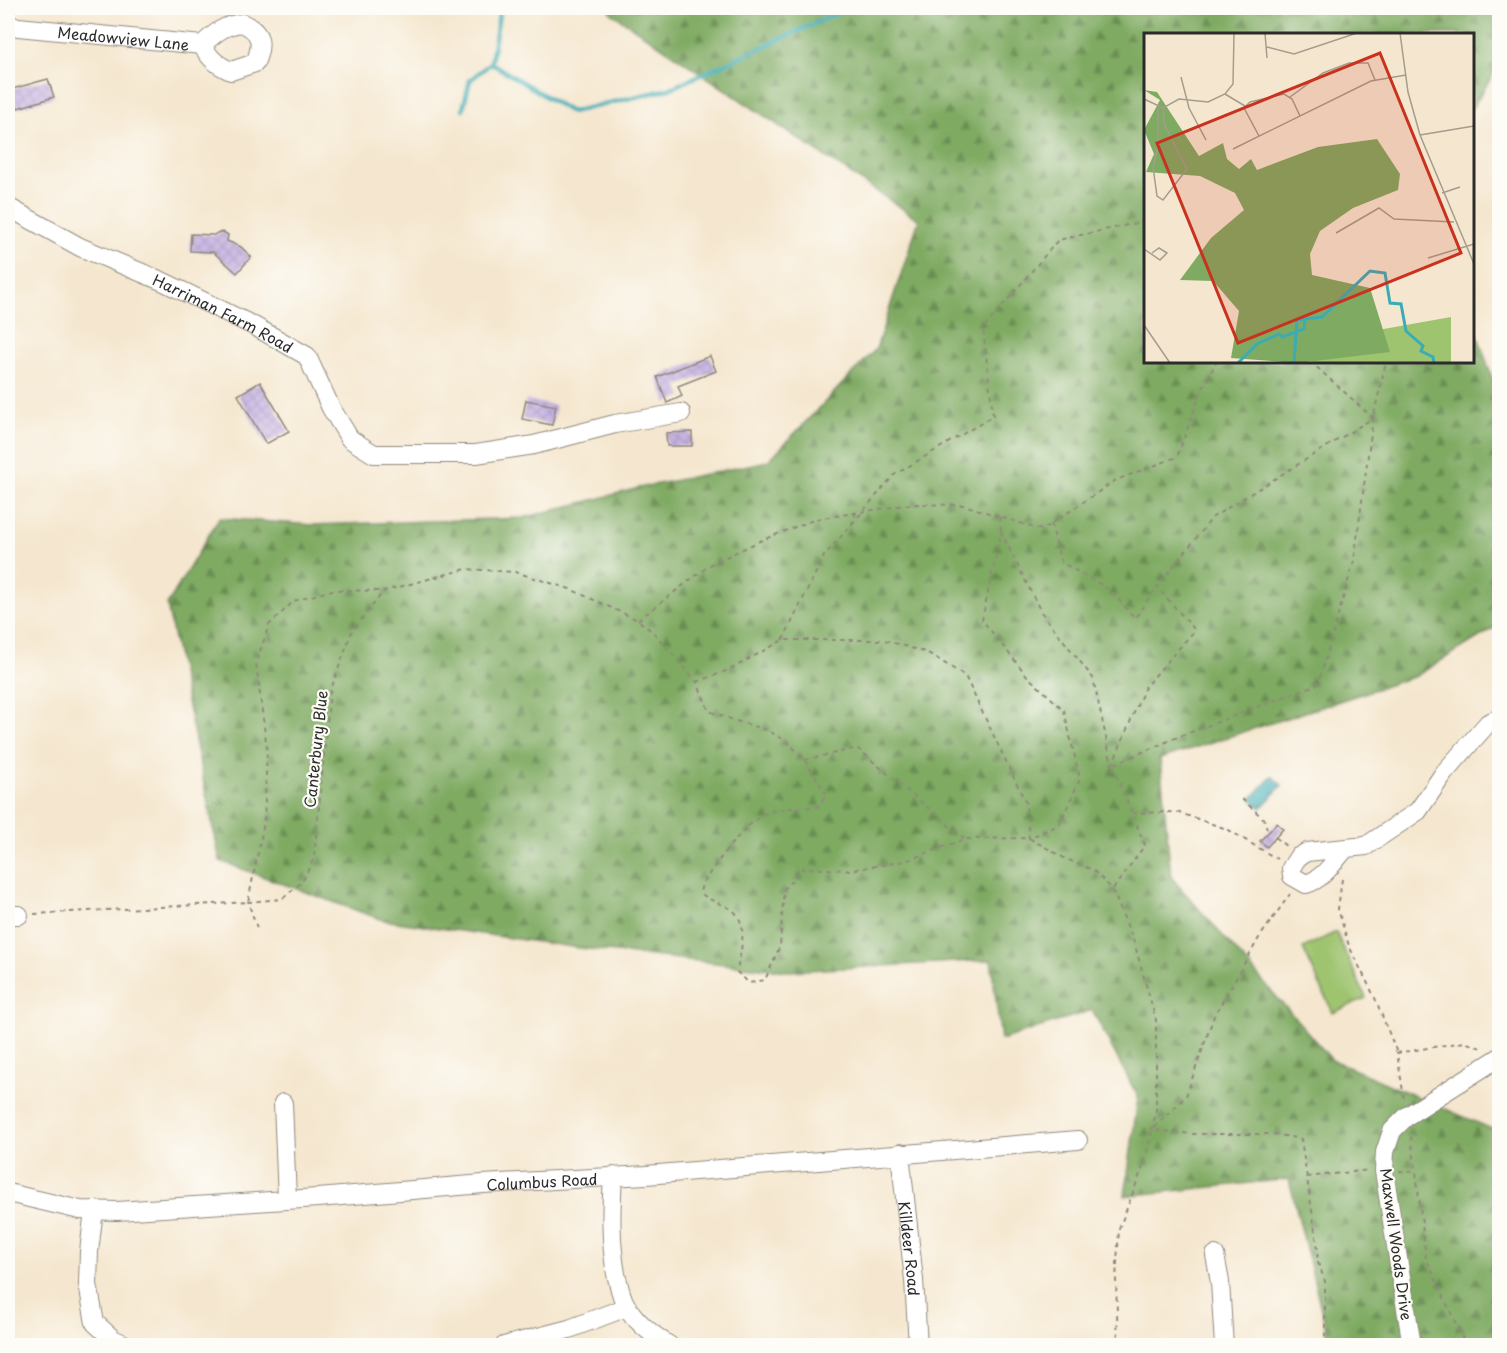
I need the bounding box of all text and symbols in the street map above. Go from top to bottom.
street label: Meadowview Lane [57,19,190,55]
inset map [1144,33,1474,363]
street label: Harriman Farm Road [150,267,298,358]
street label: Canterbury Blue [297,689,333,809]
street label: Columbus Road [486,1166,598,1195]
street label: Maxwell Woods Drive [1375,1166,1419,1322]
street label: Killdeer Road [894,1200,926,1297]

